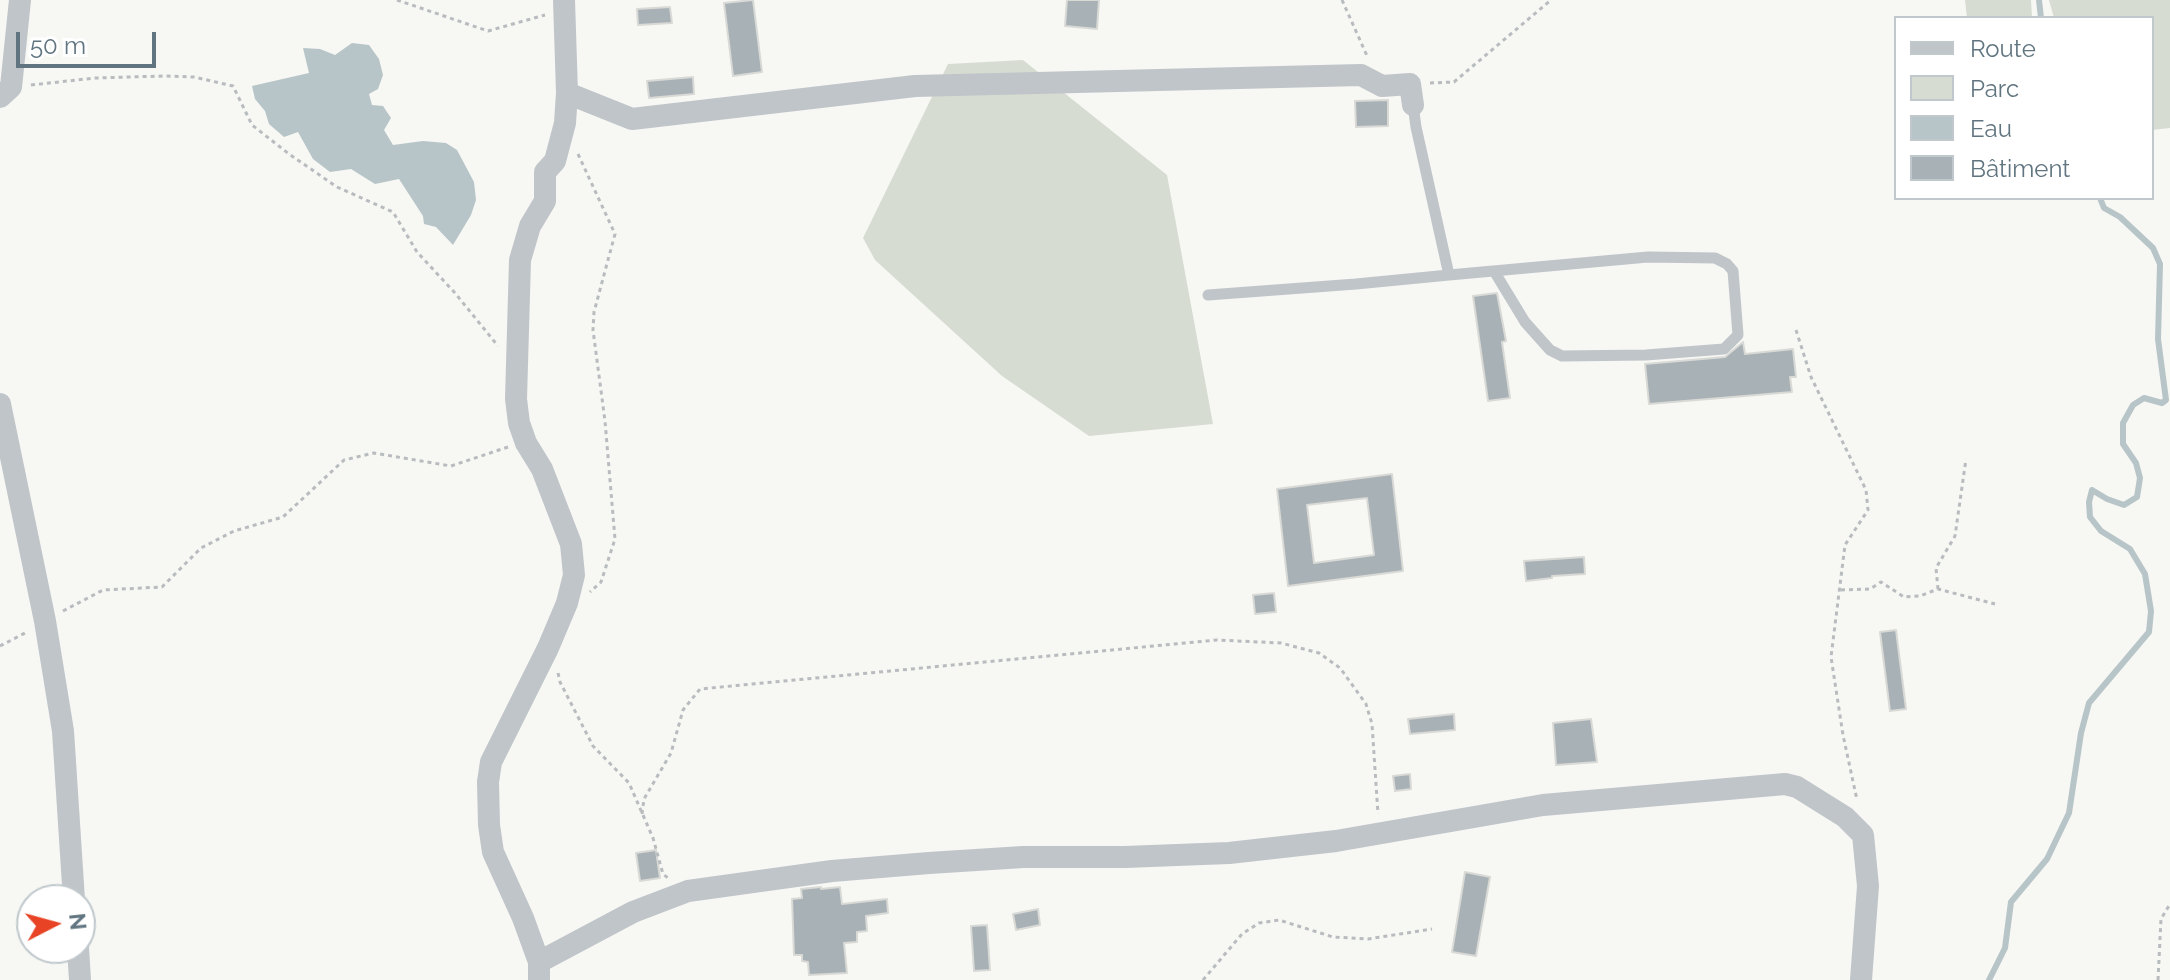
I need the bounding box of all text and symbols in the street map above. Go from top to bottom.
scale bar [20,16,160,66]
legend [1894,16,2154,200]
text: 50 m [30,31,86,60]
text: Route [1970,34,2036,63]
text: Parc [1970,74,2019,103]
text: Eau [1970,114,2012,143]
text: Bâtiment [1970,154,2070,183]
north arrow [16,884,96,964]
text: N [64,912,92,931]

